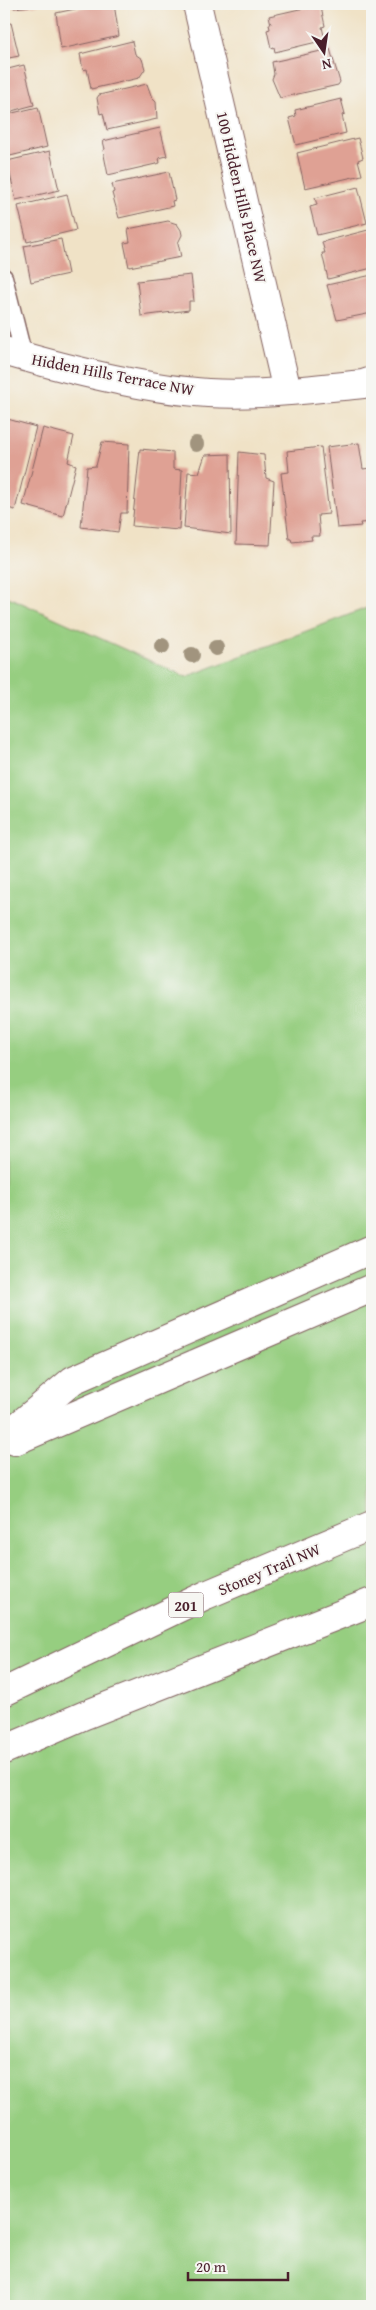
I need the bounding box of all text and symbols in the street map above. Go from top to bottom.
north arrow [298,28,348,78]
text: N [319,54,334,76]
street label: 100 Hidden Hills Place NW [211,109,274,286]
street label: Hidden Hills Terrace NW [30,346,197,402]
street label: Stoney Trail NW [214,1536,324,1601]
road number: 201 [168,1592,204,1618]
scale bar [188,2250,288,2282]
text: 20 m [196,2256,227,2277]

